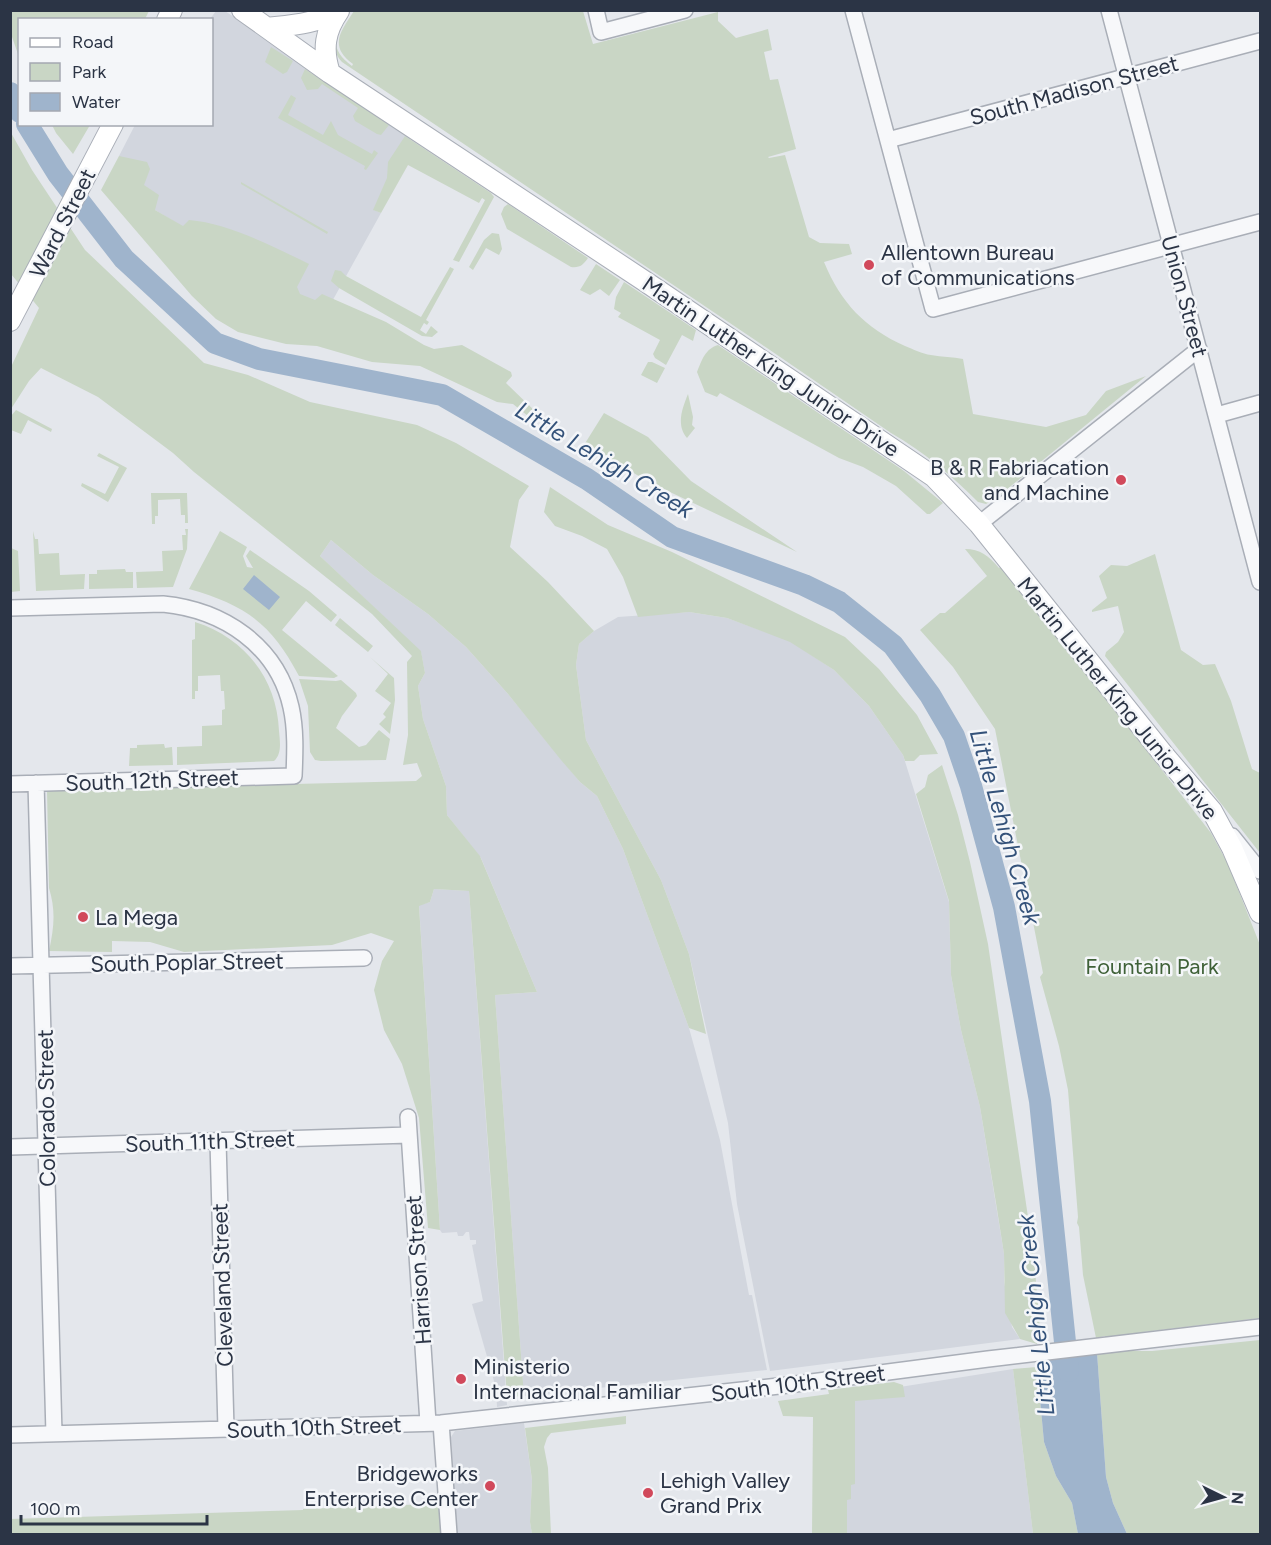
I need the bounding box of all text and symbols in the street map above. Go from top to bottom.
legend [18,18,213,126]
text: Road [72,31,113,53]
street label: South Madison Street [967,50,1181,131]
text: Park [72,61,107,83]
text: Water [72,91,120,113]
street label: Ward Street [23,164,101,282]
street label: Union Street [1155,232,1214,360]
place label: Allentown Bureau of Communications [881,239,1075,291]
marker: Allentown Bureau of Communications [862,258,876,272]
street label: Martin Luther King Junior Drive [637,270,904,463]
water label: Little Lehigh Creek [510,395,700,525]
place label: B & R Fabriacation and Machine [930,454,1109,506]
marker: B & R Fabriacation and Machine [1114,473,1128,487]
street label: Martin Luther King Junior Drive [1011,572,1224,825]
water label: Little Lehigh Creek [964,726,1048,929]
street label: South 12th Street [65,764,239,797]
place label: La Mega [95,904,178,931]
marker: La Mega [76,910,90,924]
street label: South Poplar Street [90,947,284,978]
park label: Fountain Park [1085,953,1219,980]
street label: Colorado Street [32,1029,61,1187]
street label: South 11th Street [124,1125,296,1158]
street label: Harrison Street [400,1194,437,1346]
street label: Cleveland Street [206,1203,239,1367]
water label: Little Lehigh Creek [1010,1212,1061,1417]
place label: Ministerio Internacional Familiar [473,1353,682,1405]
street label: South 10th Street [709,1359,887,1408]
marker: Ministerio Internacional Familiar [454,1372,468,1386]
street label: South 10th Street [226,1411,402,1444]
place label: Bridgeworks Enterprise Center [304,1460,479,1512]
place label: Lehigh Valley Grand Prix [660,1467,790,1519]
north arrow [1193,1467,1253,1527]
marker: Bridgeworks Enterprise Center [483,1479,497,1493]
marker: Lehigh Valley Grand Prix [641,1486,655,1500]
scale bar [21,1488,207,1526]
text: N [1227,1491,1247,1505]
text: 100 m [30,1498,80,1520]

